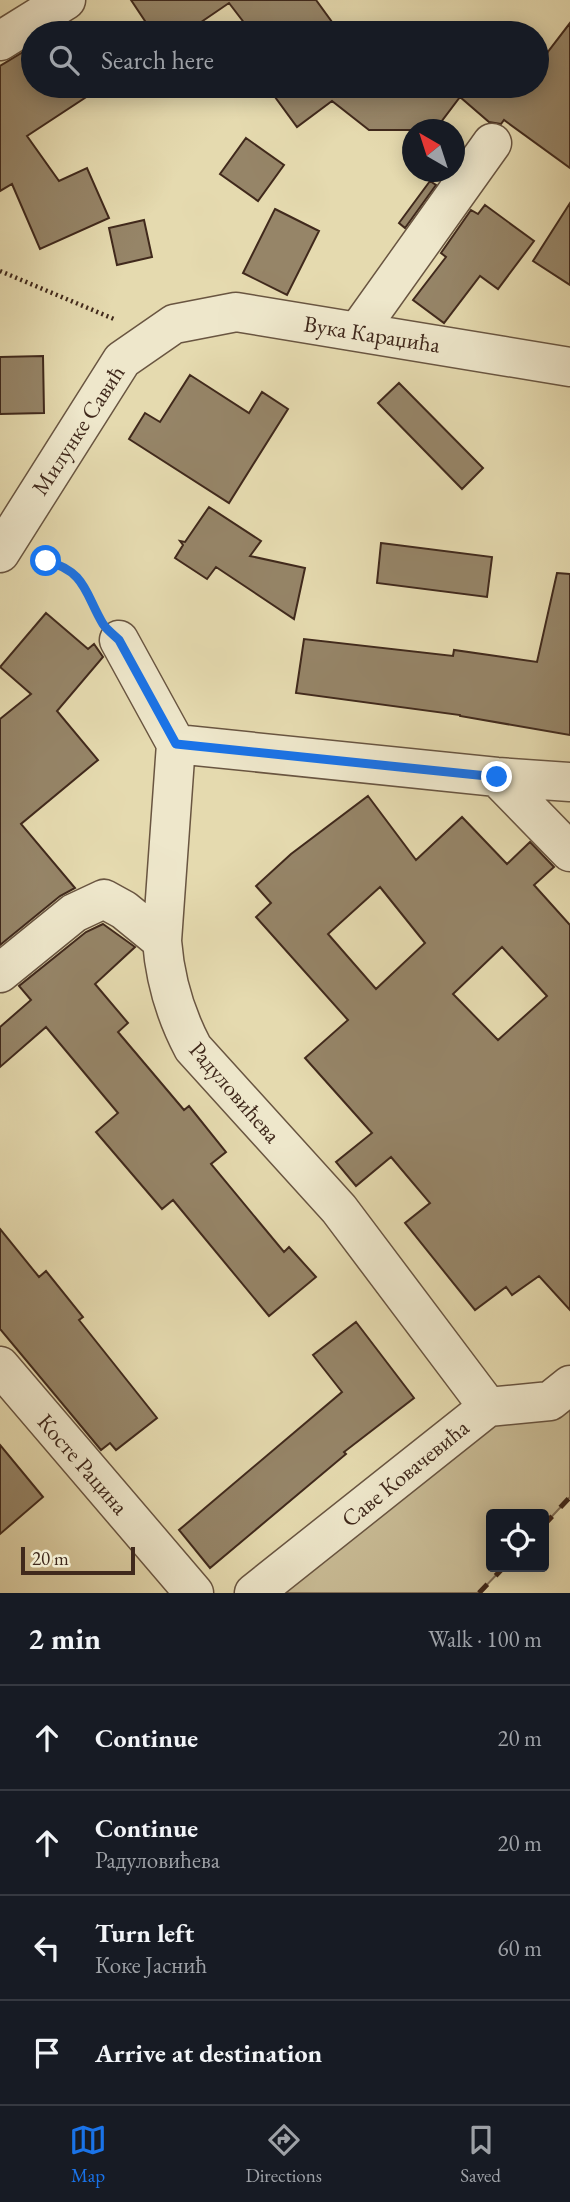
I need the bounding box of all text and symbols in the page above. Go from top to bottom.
search box [21,21,549,98]
icon: search [45,41,83,79]
text: Search here [101,43,214,77]
north arrow [402,119,465,182]
street label: Вука Караџића [302,308,443,360]
street label: Милунке Савић [25,359,131,501]
route start [30,545,61,576]
route end [481,761,512,792]
street label: Радуловићева [183,1035,288,1150]
street label: Косте Рацина [31,1407,136,1521]
street label: Саве Ковачевића [335,1412,476,1534]
map controls [486,1509,549,1572]
button: locate [486,1509,549,1572]
scale bar [21,1544,135,1576]
text: 20 m [32,1546,69,1571]
text: 2 min [28,1619,101,1658]
text: Walk · 100 m [428,1624,542,1654]
icon: ahead [28,1719,66,1757]
text: Continue [95,1721,198,1755]
text: 20 m [497,1723,542,1753]
text: Continue [95,1811,198,1845]
icon: ahead [28,1824,66,1862]
text: 20 m [497,1828,542,1858]
text: Радуловићева [95,1845,220,1875]
text: Turn left [95,1916,194,1950]
icon: left [28,1929,66,1967]
text: 60 m [497,1933,542,1963]
text: Коке Јаснић [95,1950,207,1980]
icon: arrive [28,2034,66,2072]
text: Arrive at destination [95,2036,322,2070]
tab: Map [69,2121,107,2188]
tab: Directions [245,2121,322,2188]
tab: Saved [460,2121,501,2188]

